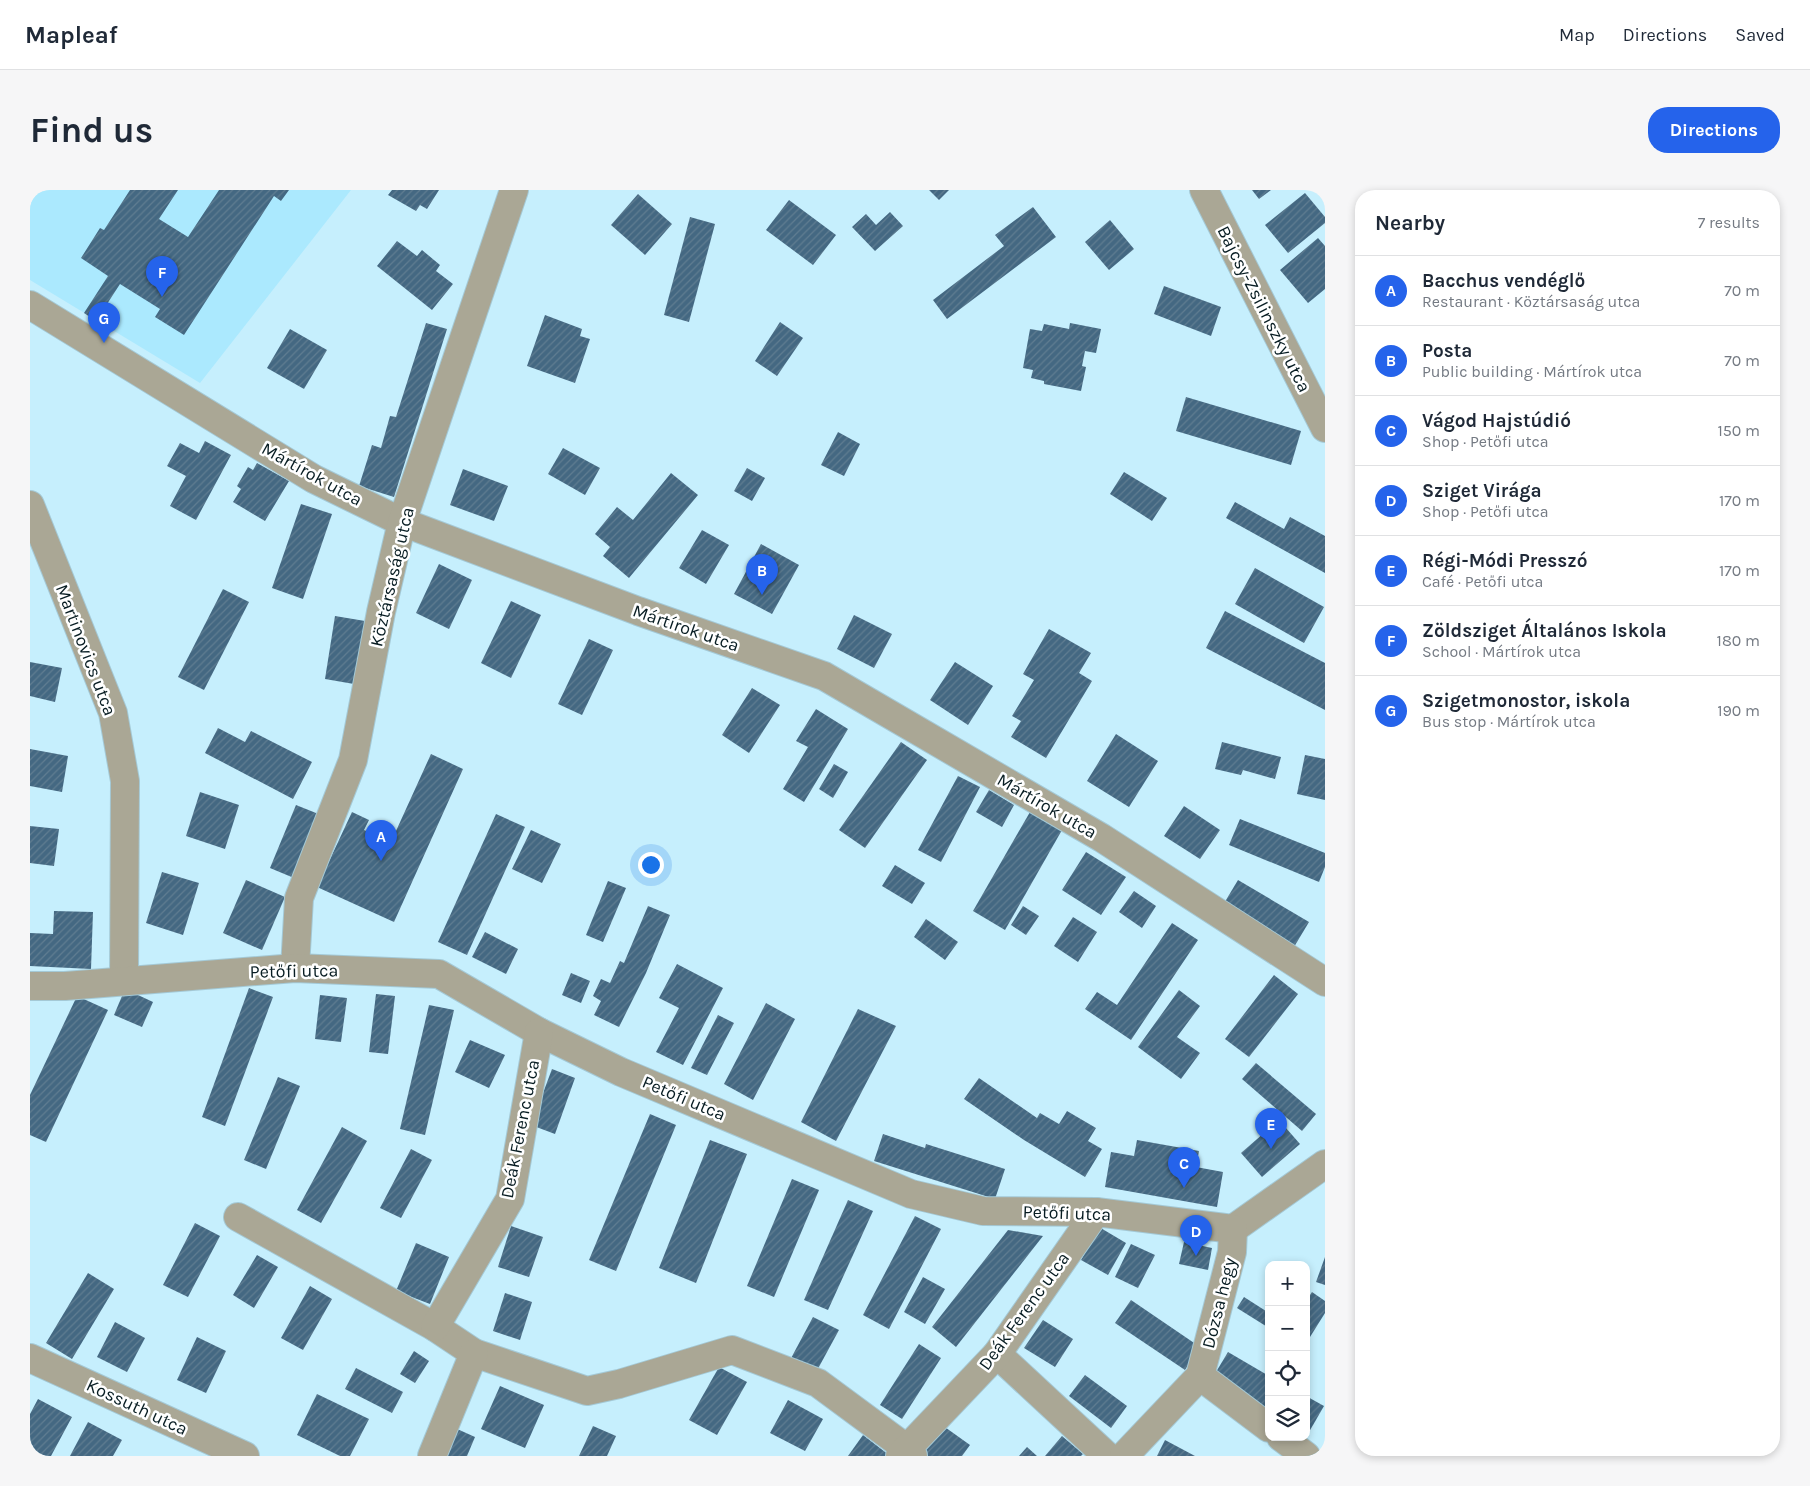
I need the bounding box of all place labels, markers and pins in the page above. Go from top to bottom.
pin: F [146,256,178,297]
pin: G [88,302,120,343]
pin: B [746,554,778,595]
pin: A [365,820,397,861]
pin: E [1255,1108,1287,1149]
pin: C [1168,1147,1200,1188]
pin: D [1180,1215,1212,1256]

